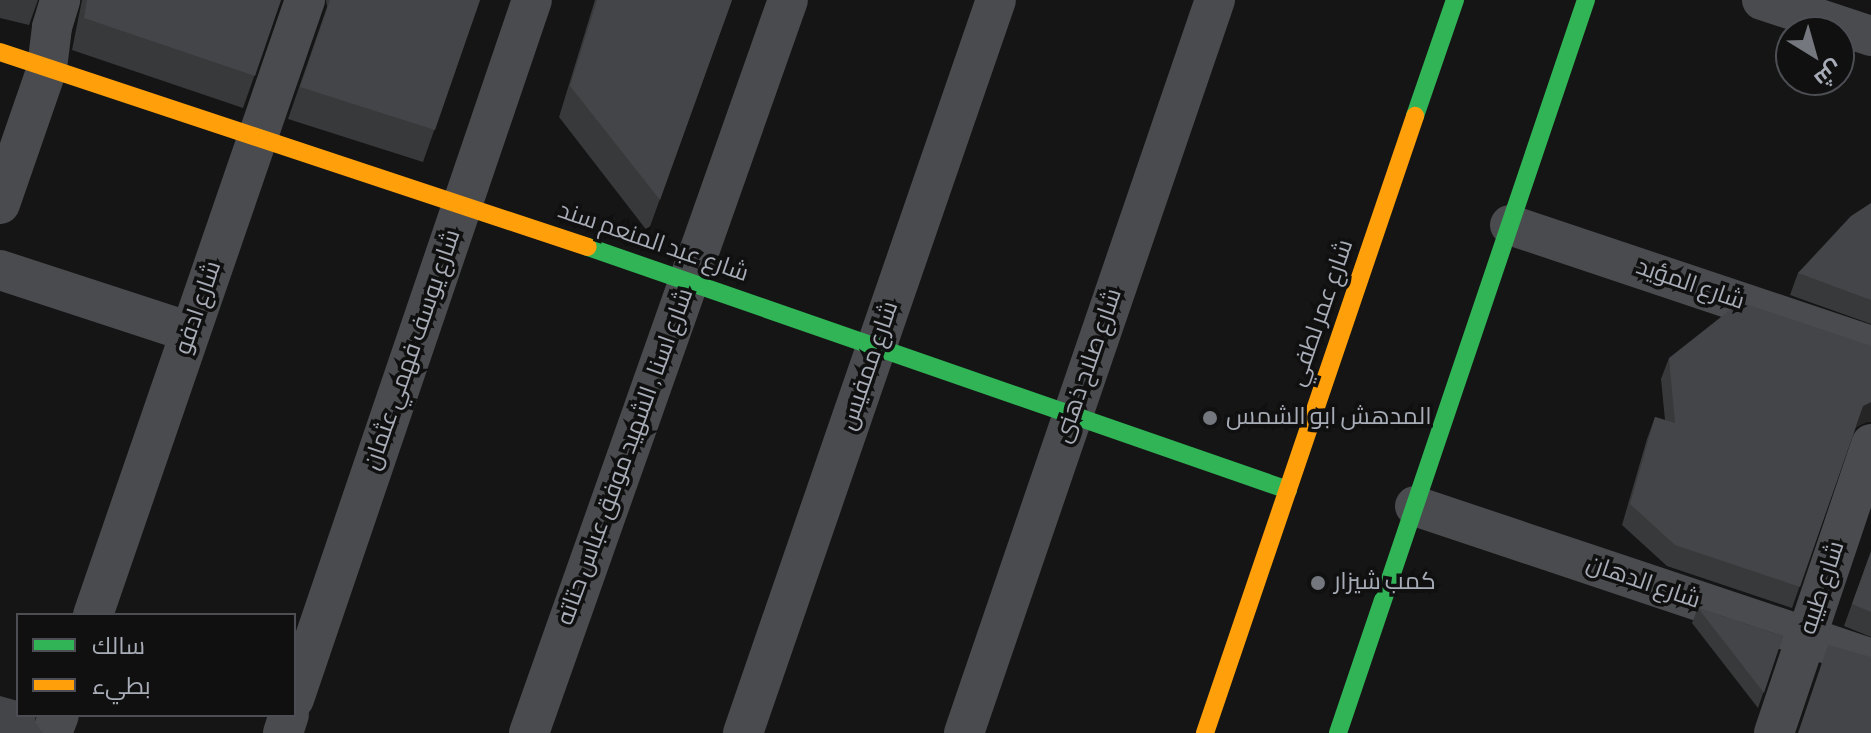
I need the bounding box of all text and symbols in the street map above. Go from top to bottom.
north arrow [1775,16,1855,96]
text: ش [1810,56,1846,91]
street label: شارع عبد المنعم سند [554,197,752,289]
street label: شارع يوسف فهمي عثمان [358,226,468,474]
street label: شارع عمر لطفي [1283,236,1361,390]
street label: شارع المؤيد [1632,253,1748,317]
street label: شارع ادفو [170,257,228,359]
street label: شارع اسنا , الشهيد موفق عباس حتاته [552,285,700,629]
street label: شارع صلاح ذهنى [1049,285,1129,447]
street label: شارع ممفيس [835,298,905,434]
place label: المدهش ابو الشمس [1226,404,1432,432]
marker: المدهش ابو الشمس [1201,409,1219,427]
street label: شارع طيبه [1794,538,1852,638]
street label: شارع الدهان [1582,550,1704,616]
place label: كمب شيزار [1334,569,1436,597]
marker: كمب شيزار [1309,574,1327,592]
legend [16,613,296,717]
text: سالك [92,635,145,659]
text: بطيء [92,675,151,699]

